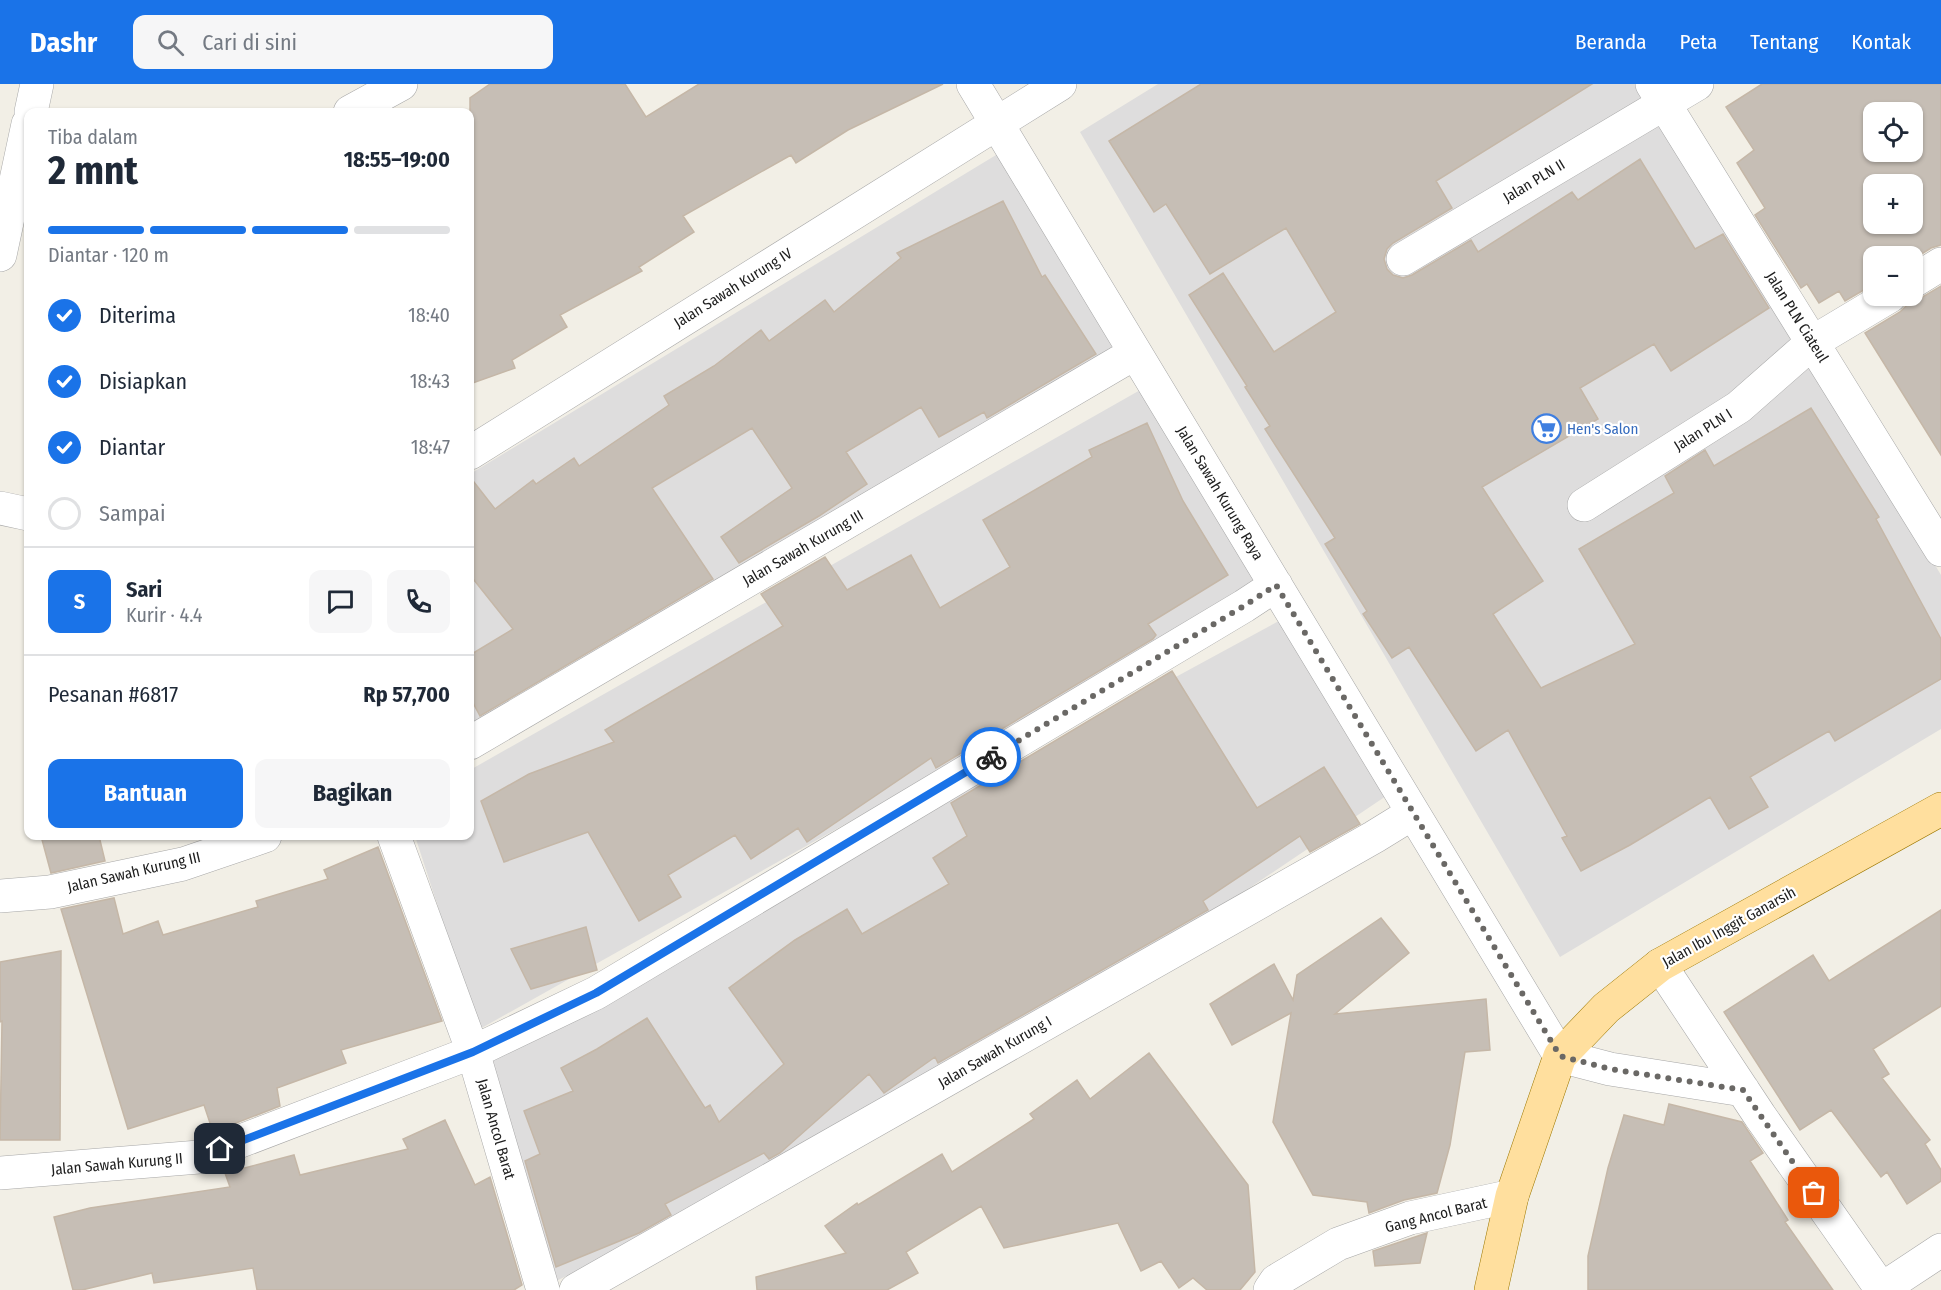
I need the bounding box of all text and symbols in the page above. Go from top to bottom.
search box [133,15,553,69]
text: Dashr [30,26,97,59]
icon: search [154,26,187,59]
text: Cari di sini [202,29,297,56]
text: Beranda [1575,29,1647,55]
text: Peta [1680,29,1717,55]
text: Tentang [1750,29,1818,55]
text: Kontak [1851,29,1911,55]
map controls [1863,102,1923,306]
button: locate [1863,102,1923,162]
text: Tiba dalam [48,125,138,149]
text: 18:55–19:00 [344,146,450,173]
text: 2 mnt [48,148,138,194]
street label: Jalan PLN II [1500,156,1568,206]
button: + [1863,174,1923,234]
text: Diantar · 120 m [48,243,169,267]
street label: Jalan Sawah Kurung IV [671,244,796,332]
button: − [1863,246,1923,306]
street label: Jalan PLN Ciateul [1762,268,1832,366]
icon: check [48,299,81,332]
text: Diterima [99,302,176,329]
text: 18:40 [408,303,450,327]
icon: check [48,365,81,398]
text: Disiapkan [99,368,187,395]
text: 18:43 [410,369,450,393]
street label: Jalan PLN I [1671,405,1735,455]
supermarket icon: Hen's Salon [1530,413,1562,445]
place label: Hen's Salon [1567,420,1638,438]
street label: Jalan Sawah Kurung Raya [1173,423,1267,563]
icon: check [48,431,81,464]
text: Diantar [99,434,165,461]
text: 18:47 [411,435,450,459]
text: Sampai [99,500,165,527]
street label: Jalan Sawah Kurung III [740,506,866,590]
button: chat [309,570,372,633]
button: phone [387,570,450,633]
text: Sari [126,576,162,603]
text: S [74,588,85,615]
text: Kurir · 4.4 [126,603,202,627]
text: Pesanan #6817 [48,681,178,708]
text: Rp 57,700 [363,681,450,708]
courier [961,727,1021,787]
icon: bike [975,741,1008,774]
button: Bantuan [48,759,243,828]
button: Bagikan [255,759,450,828]
street label: Jalan Sawah Kurung III [66,848,202,896]
street label: Jalan Ibu Inggit Ganarsih [1659,883,1799,971]
street label: Jalan Sawah Kurung I [935,1012,1055,1092]
street label: Jalan Ancol Barat [473,1077,519,1181]
pin [194,1123,245,1174]
icon: home [203,1132,236,1165]
street label: Jalan Sawah Kurung II [50,1149,184,1179]
pin [1788,1167,1839,1218]
icon: bag [1797,1176,1830,1209]
street label: Gang Ancol Barat [1383,1194,1489,1236]

